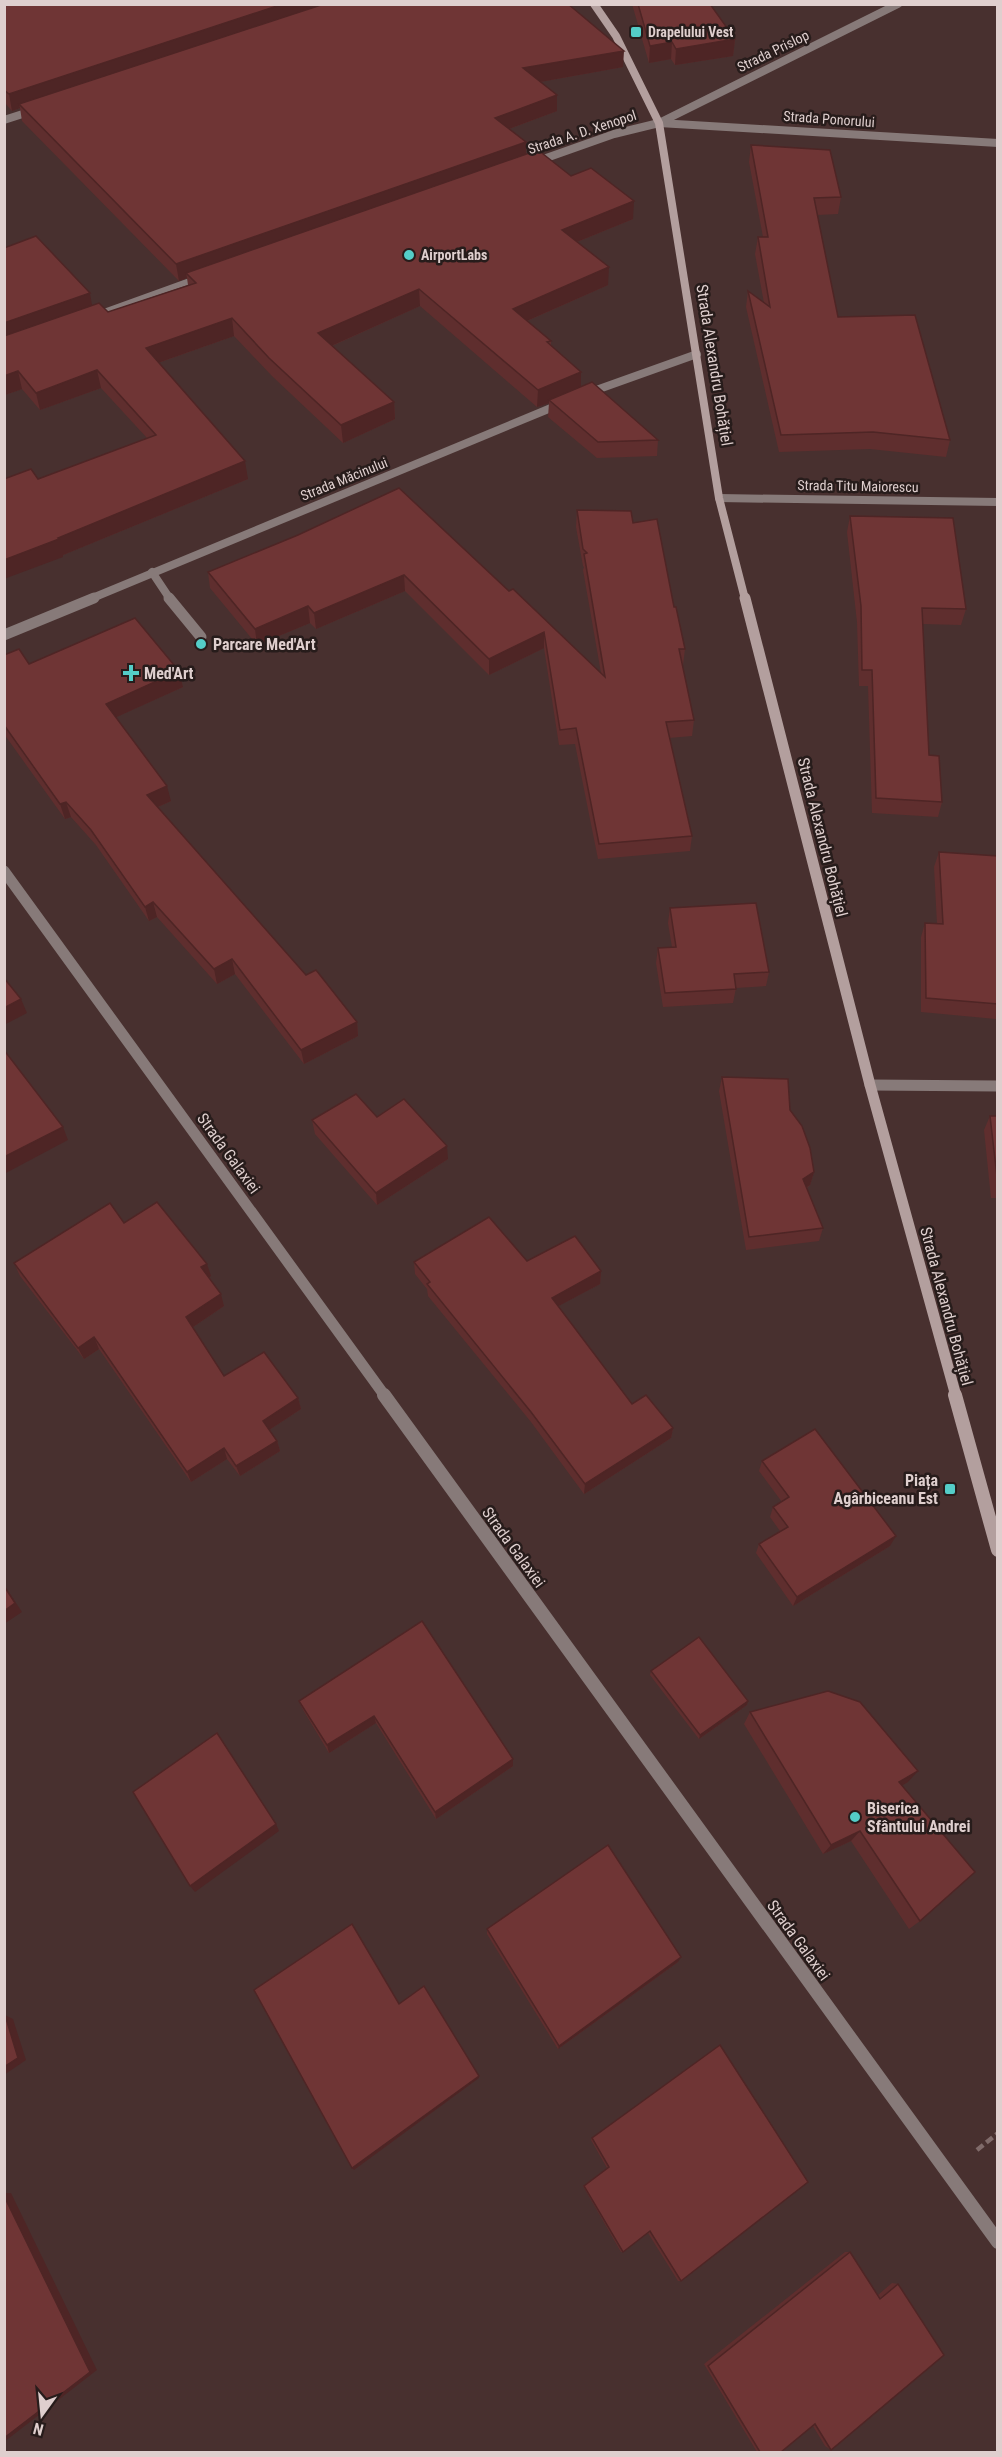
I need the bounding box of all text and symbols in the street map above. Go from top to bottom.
place label: Drapelului Vest [648,24,733,40]
marker: Drapelului Vest [629,25,643,39]
street label: Strada Prislop [735,27,812,75]
street label: Strada A. D. Xenopol [526,107,638,157]
street label: Strada Ponorului [783,108,875,130]
place label: AirportLabs [421,247,487,263]
marker: AirportLabs [402,248,416,262]
street label: Strada Alexandru Bohățiel [691,283,737,447]
street label: Strada Măcinului [298,454,390,504]
street label: Strada Titu Maiorescu [797,477,919,495]
place label: Parcare Med'Art [213,635,316,654]
marker: Parcare Med'Art [194,637,208,651]
marker: Med'Art [122,664,140,682]
place label: Med'Art [144,664,194,683]
street label: Strada Alexandru Bohățiel [793,756,851,919]
street label: Strada Galaxiei [193,1109,264,1197]
street label: Strada Alexandru Bohățiel [915,1225,977,1388]
place label: Piața Agârbiceanu Est [834,1471,938,1508]
marker: Piața Agârbiceanu Est [943,1482,957,1496]
street label: Strada Galaxiei [478,1503,549,1591]
place label: Biserica Sfântului Andrei [867,1799,971,1836]
marker: Biserica Sfântului Andrei [848,1810,862,1824]
street label: Strada Galaxiei [763,1896,834,1984]
north arrow [12,2385,72,2445]
text: N [31,2419,45,2439]

